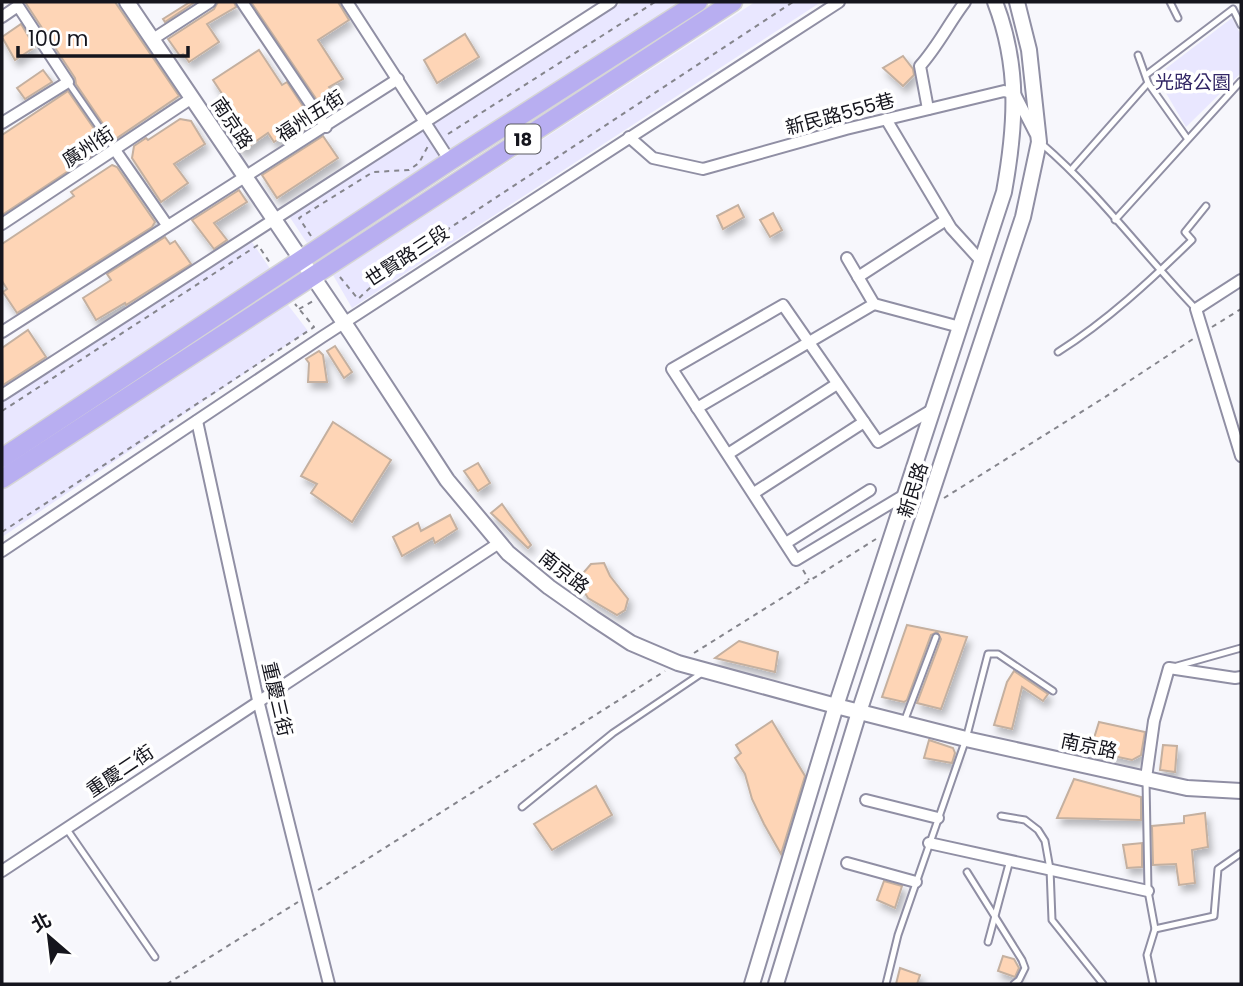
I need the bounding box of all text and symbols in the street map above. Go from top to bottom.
scale bar [18,14,187,58]
text: 100 m [28,24,88,53]
park label: 光路公園 [1155,69,1231,96]
street label: 福州五街 [271,84,349,148]
street label: 新民路555巷 [783,86,897,142]
street label: 南京路 [205,92,259,154]
street label: 廣州街 [57,120,119,174]
road number: 18 [505,124,540,154]
street label: 世賢路三段 [360,219,454,293]
street label: 新民路 [891,459,935,521]
street label: 南京路 [533,544,595,600]
street label: 重慶三街 [255,659,299,739]
street label: 南京路 [1058,727,1120,765]
street label: 重慶二街 [81,739,159,803]
north arrow [14,902,84,972]
text: 北 [27,906,56,939]

